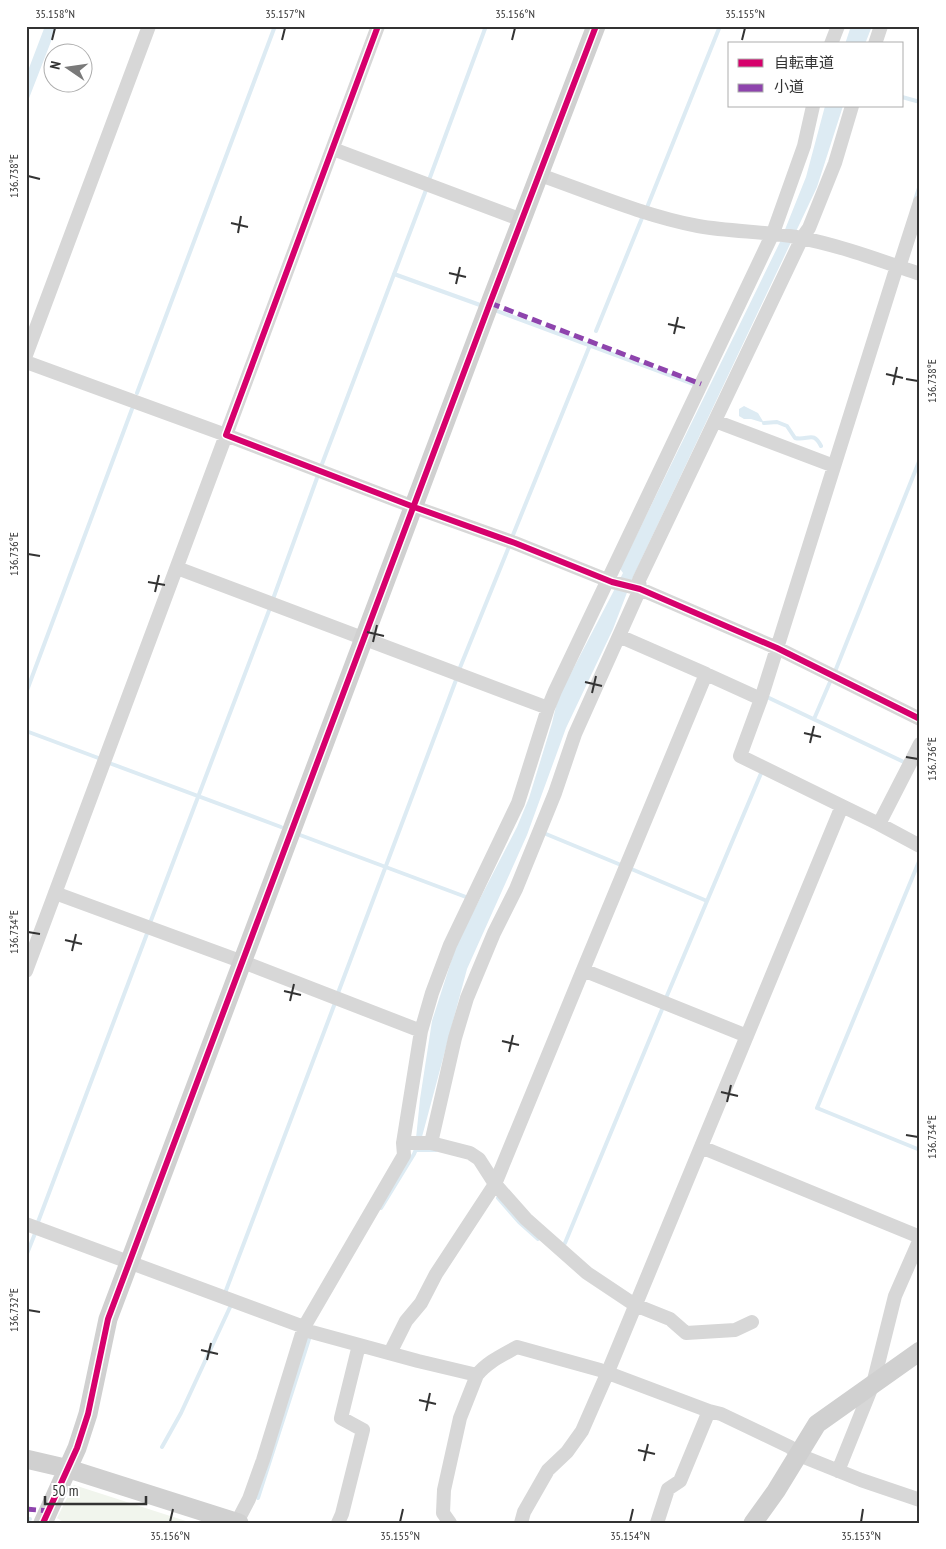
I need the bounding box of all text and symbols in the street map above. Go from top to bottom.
text: 35.158°N [35,6,75,21]
text: 35.157°N [265,6,305,21]
text: 35.156°N [495,6,535,21]
text: 35.155°N [725,6,765,21]
north arrow [42,42,92,92]
legend [728,42,904,108]
text: 自転車道 [774,53,834,72]
text: N [46,59,65,71]
text: 小道 [774,77,804,96]
text: 136.738°E [6,154,21,198]
text: 136.738°E [924,359,939,403]
text: 136.736°E [6,532,21,576]
text: 136.736°E [924,737,939,781]
text: 136.734°E [6,910,21,954]
text: 136.734°E [924,1115,939,1159]
text: 136.732°E [6,1288,21,1332]
scale bar [45,1474,146,1506]
text: 50 m [52,1481,78,1500]
text: 35.156°N [150,1528,190,1543]
text: 35.155°N [380,1528,420,1543]
text: 35.154°N [610,1528,650,1543]
text: 35.153°N [841,1528,881,1543]

